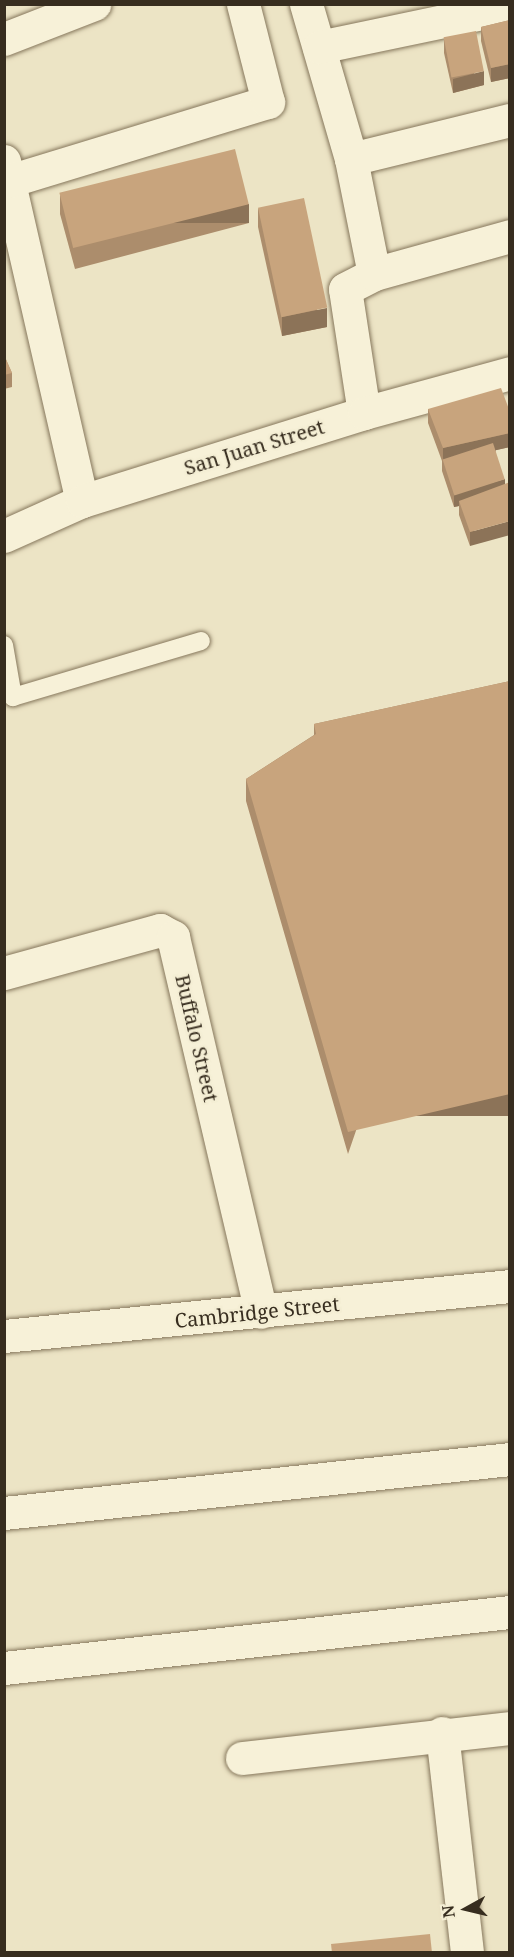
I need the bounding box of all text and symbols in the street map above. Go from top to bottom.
street label: San Juan Street [181,414,327,480]
street label: Buffalo Street [171,972,223,1104]
street label: Cambridge Street [174,1291,340,1333]
north arrow [436,1879,496,1939]
text: N [436,1904,460,1919]

